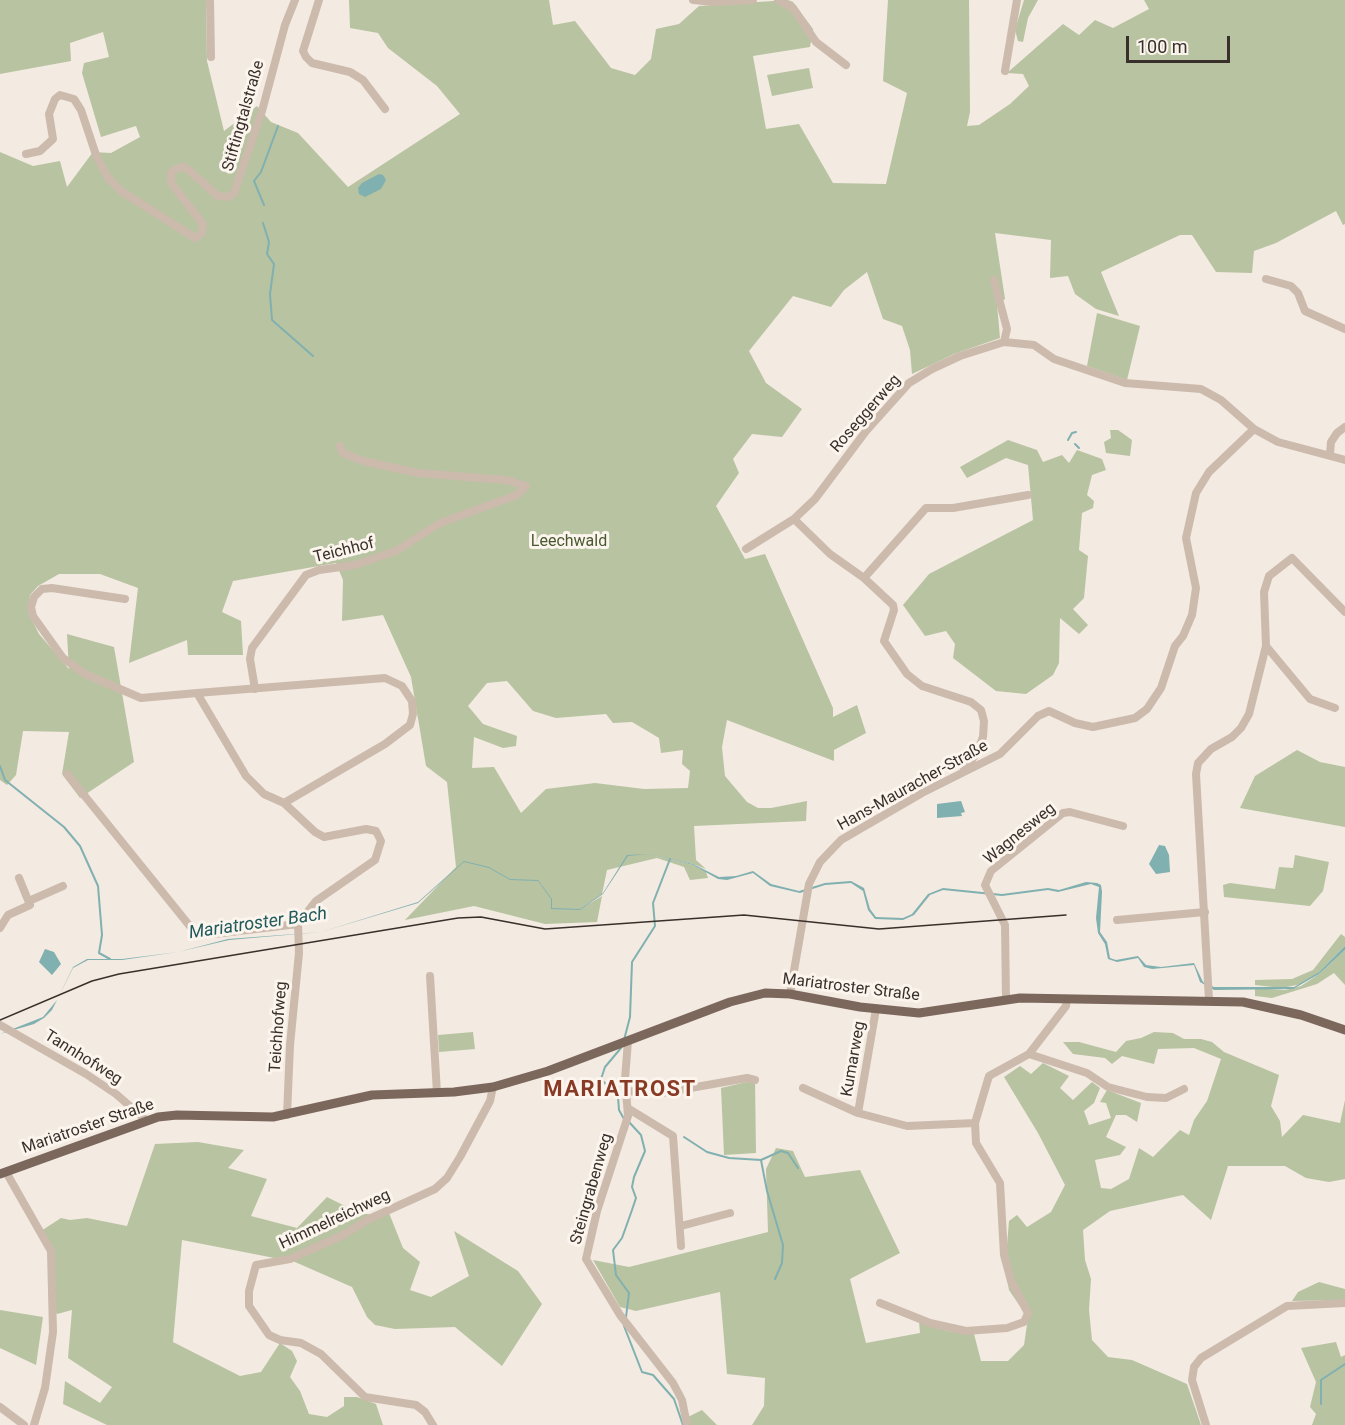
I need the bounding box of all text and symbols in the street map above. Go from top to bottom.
scale bar [1129,24,1232,62]
text: 100 m [1137,36,1188,57]
street label: Stiftingtalstraße [219,58,269,174]
street label: Roseggerweg [827,371,905,457]
park label: Leechwald [531,532,607,552]
street label: Teichhof [312,534,376,568]
street label: Hans-Mauracher-Straße [834,737,992,835]
street label: Wagnesweg [980,799,1060,869]
water label: Mariatroster Bach [188,904,328,944]
street label: Mariatroster Straße [781,970,921,1006]
street label: Teichhofweg [266,981,292,1073]
street label: Kumarweg [838,1020,870,1098]
street label: Tannhofweg [41,1027,125,1089]
district label: MARIATROST [543,1077,697,1103]
street label: Mariatroster Straße [20,1095,156,1159]
street label: Steingrabenweg [567,1131,617,1247]
street label: Himmelreichweg [277,1186,393,1254]

